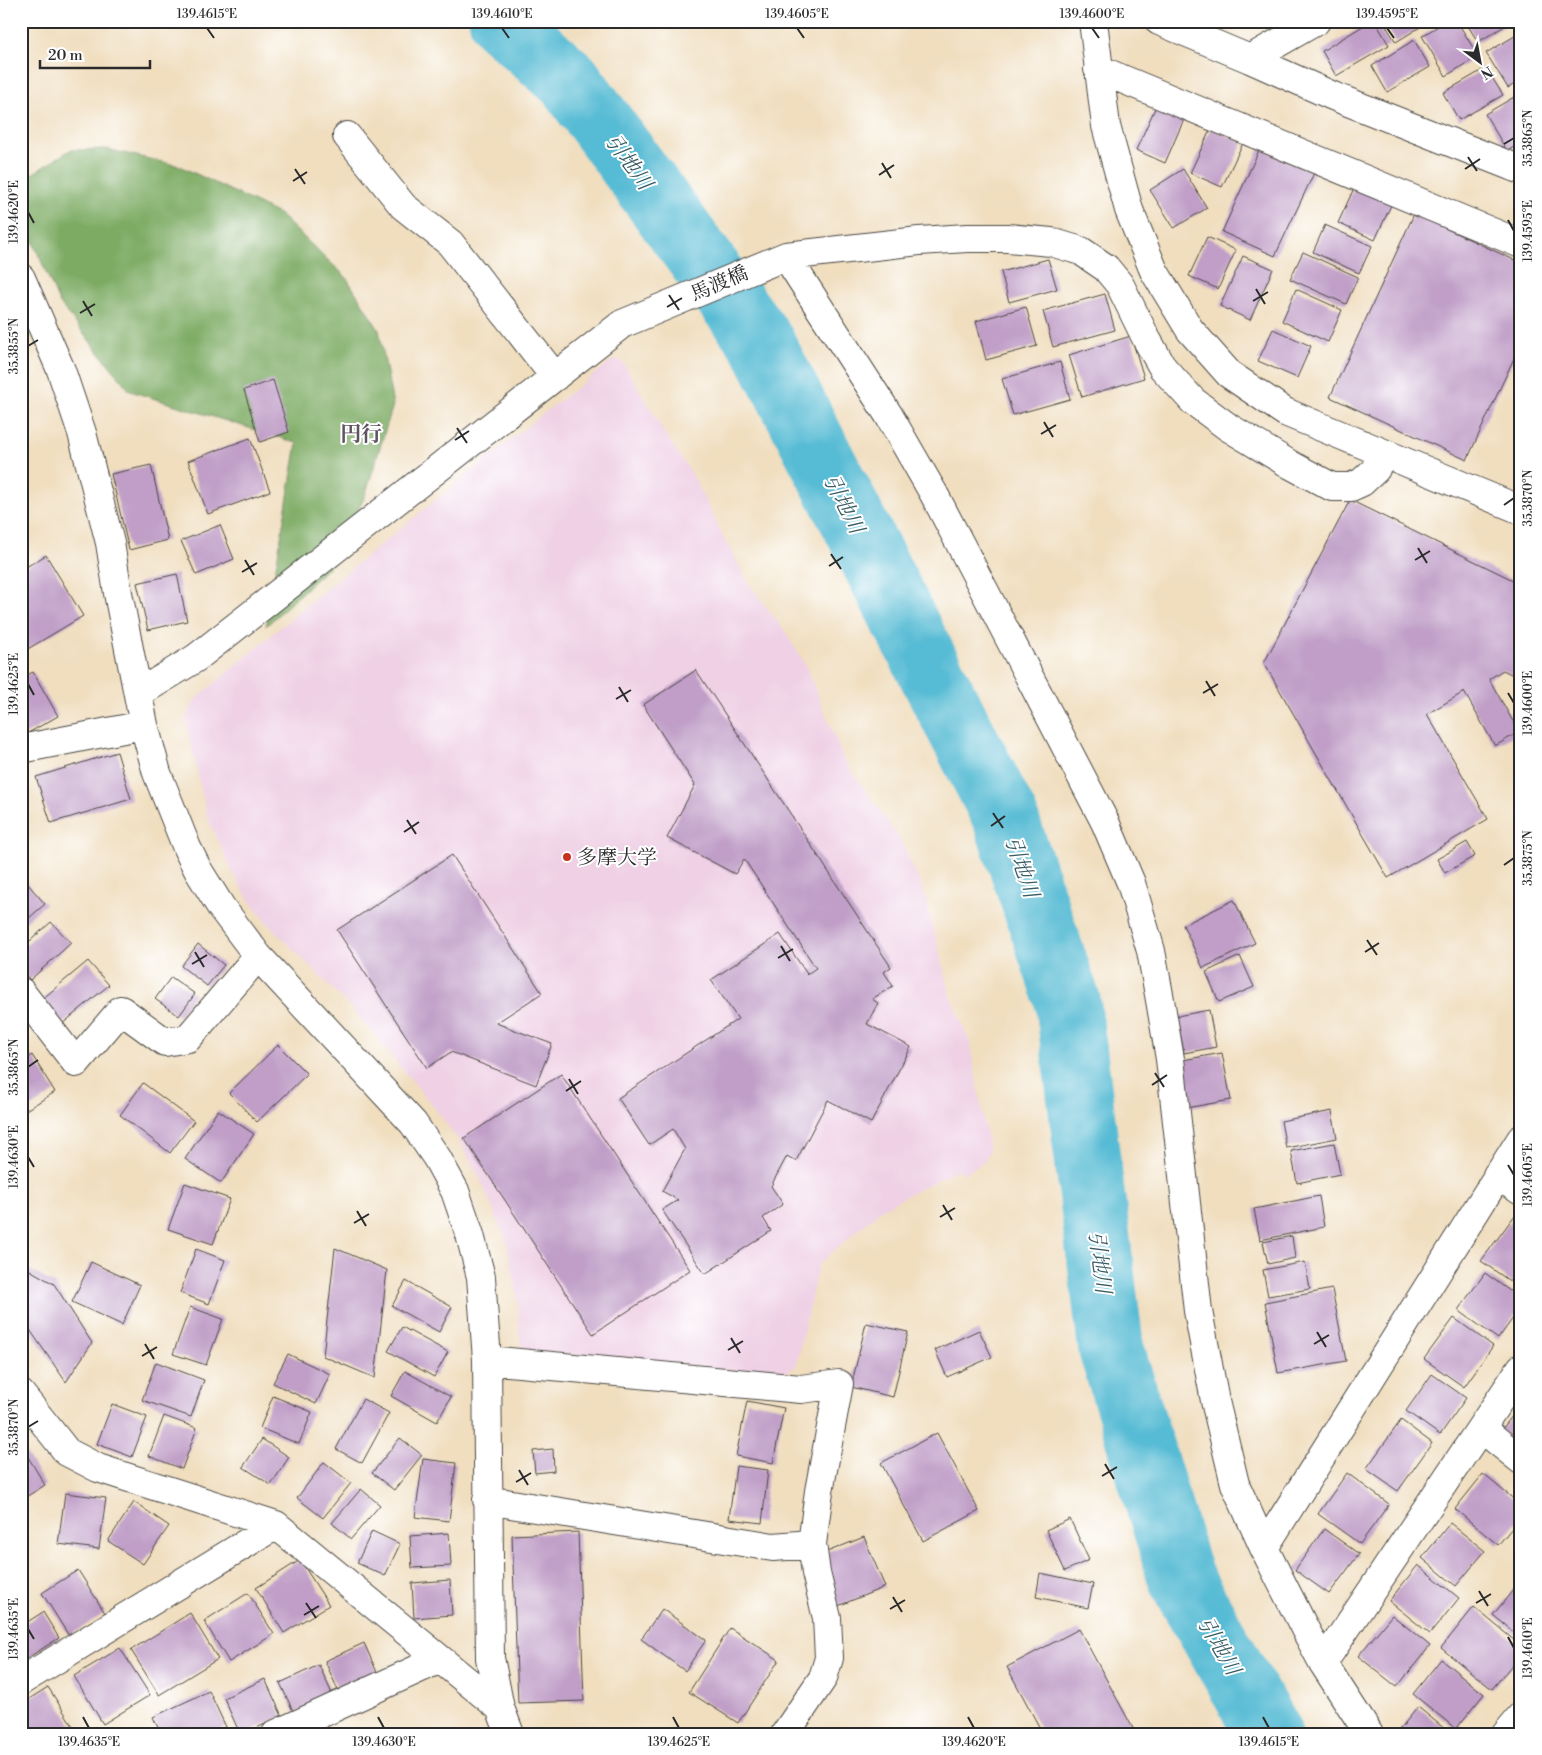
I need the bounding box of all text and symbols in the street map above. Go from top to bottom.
text: 139.4615°E [177,7,237,22]
text: 139.4610°E [471,7,533,22]
text: 139.4605°E [765,7,829,22]
text: 139.4600°E [1060,7,1124,22]
text: 139.4595°E [1356,7,1418,22]
scale bar [40,38,150,70]
north arrow [1454,38,1504,88]
text: 20 m [48,46,83,65]
text: N [1477,62,1496,83]
text: 35.3865°N [1521,109,1536,167]
water label: 引地川 [599,129,658,197]
text: 139.4620°E [7,180,22,244]
text: 139.4595°E [1521,200,1536,262]
street label: 馬渡橋 [687,261,752,308]
text: 35.3855°N [7,318,22,374]
district label: 円行 [340,422,382,448]
water label: 引地川 [817,470,870,540]
text: 35.3870°N [1521,470,1536,526]
text: 139.4625°E [7,653,22,715]
text: 139.4600°E [1521,671,1536,735]
text: 35.3875°N [1521,830,1536,886]
water label: 引地川 [999,833,1044,903]
place label: 多摩大学 [577,846,657,871]
marker: 多摩大学 [561,851,573,863]
text: 35.3865°N [7,1038,22,1096]
text: 139.4630°E [7,1125,22,1189]
text: 139.4605°E [1521,1143,1536,1207]
water label: 引地川 [1082,1229,1116,1297]
text: 35.3870°N [7,1399,22,1455]
text: 139.4635°E [7,1598,22,1660]
water label: 引地川 [1191,1613,1246,1682]
text: 139.4610°E [1521,1617,1536,1679]
text: 139.4635°E [58,1735,120,1750]
text: 139.4630°E [352,1735,416,1750]
text: 139.4625°E [648,1735,710,1750]
text: 139.4620°E [942,1735,1006,1750]
text: 139.4615°E [1239,1735,1299,1750]

